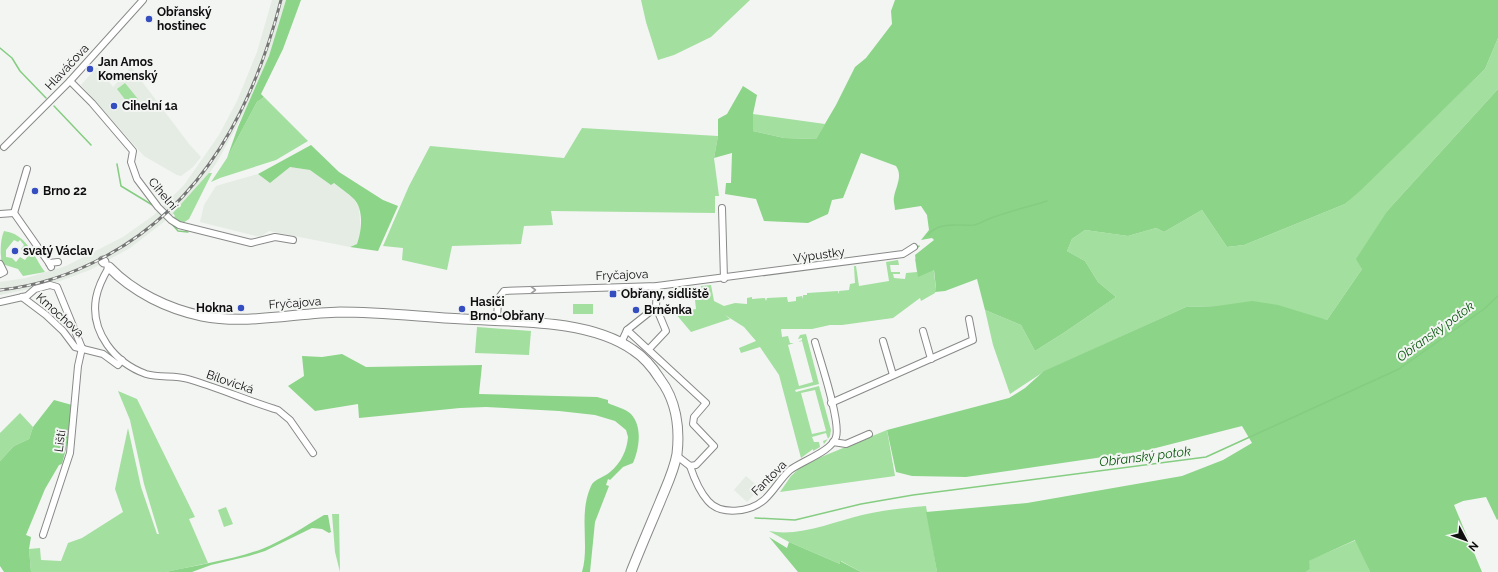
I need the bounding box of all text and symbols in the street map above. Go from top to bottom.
place label: Obřanský hostinec [157,5,212,33]
marker: Obřanský hostinec [144,14,154,24]
street label: Hlaváčova [42,41,92,93]
place label: Jan Amos Komenský [98,55,158,83]
marker: Jan Amos Komenský [85,64,95,74]
place label: Cihelní 1a [122,99,178,113]
marker: Cihelní 1a [109,101,119,111]
street label: Cihelní [146,175,181,213]
place label: Brno 22 [43,184,87,198]
marker: Brno 22 [30,186,40,196]
place label: svatý Václav [23,244,94,258]
street label: Výpustky [792,244,846,266]
marker: svatý Václav [10,246,20,256]
street label: Fryčajova [595,267,649,283]
one-way arrow [530,286,536,294]
place label: Obřany, sídliště [621,287,709,301]
marker: Obřany, sídliště [608,289,618,299]
street label: Kmochova [33,290,87,340]
street label: Fryčajova [268,294,322,312]
place label: Hasiči Brno-Obřany [470,295,545,323]
water label: Obřanský potok [1394,298,1477,365]
place label: Hokna [196,301,233,315]
marker: Hokna [236,303,246,313]
place label: Brněnka [644,303,692,317]
marker: Hasiči Brno-Obřany [457,304,467,314]
marker: Brněnka [631,305,641,315]
street label: Bílovická [204,367,256,397]
street label: Liští [52,429,69,453]
water label: Obřanský potok [1098,443,1192,470]
street label: Fantova [749,458,789,498]
north arrow [1446,520,1486,560]
text: N [1466,539,1481,554]

